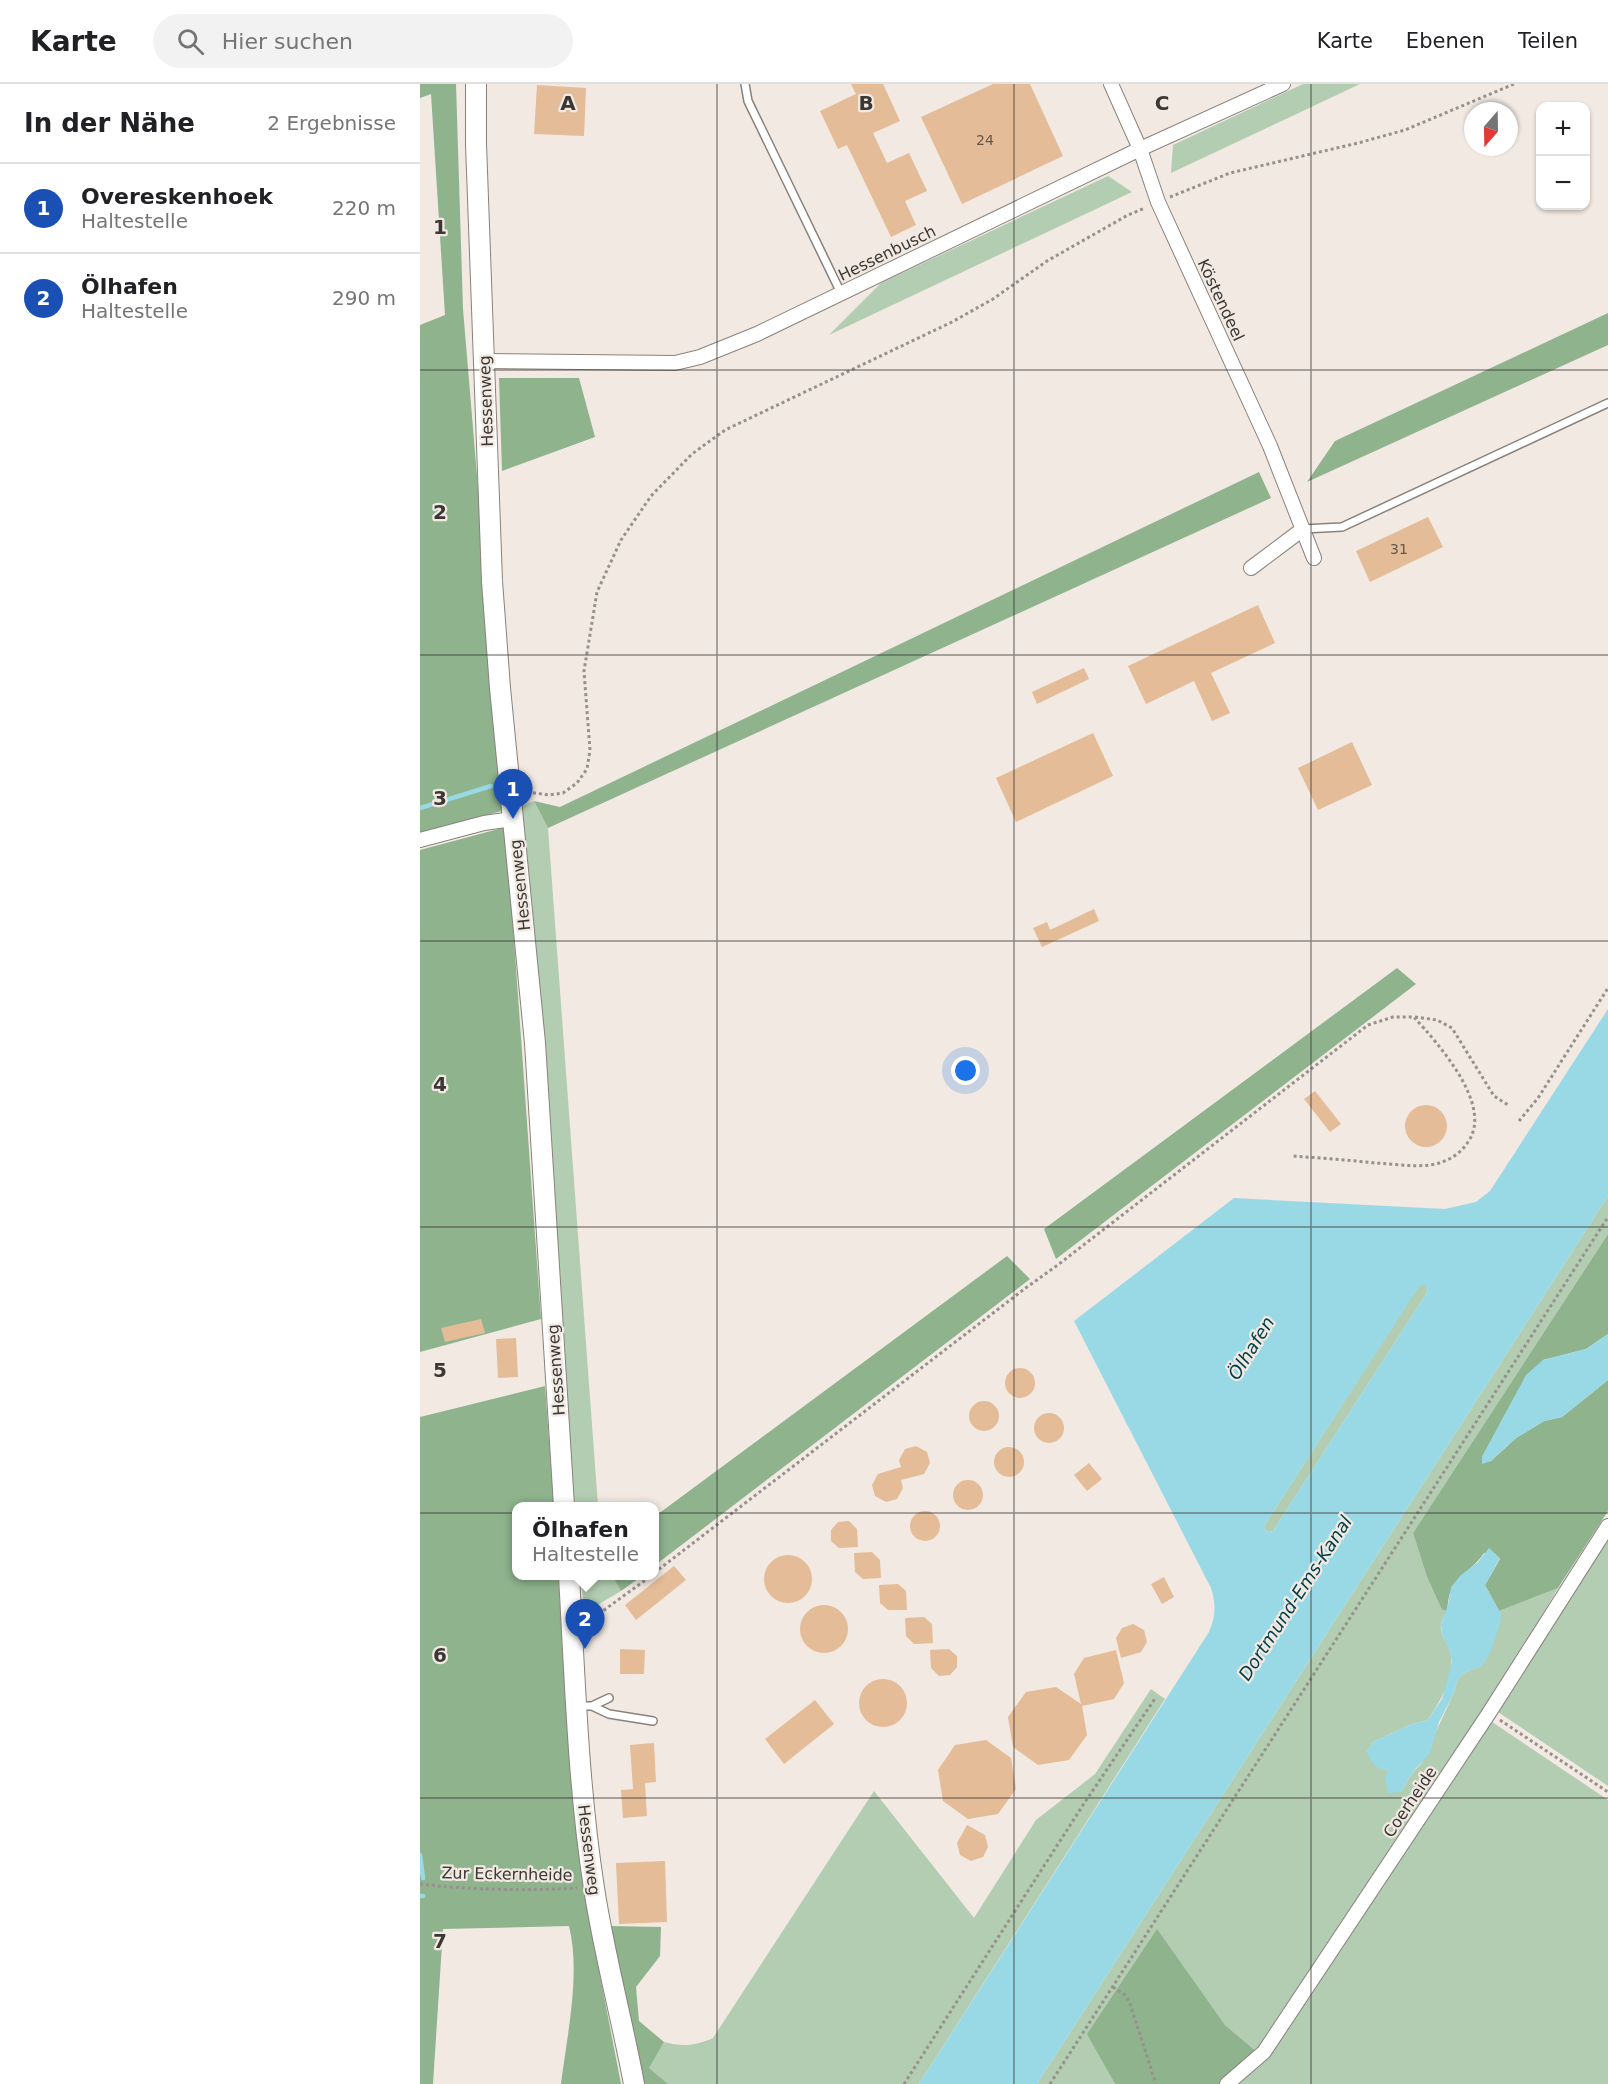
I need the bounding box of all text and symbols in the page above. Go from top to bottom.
search box [153,14,573,68]
text: Karte [30,25,117,58]
icon: search [174,25,207,58]
text: Hier suchen [222,29,353,54]
text: Karte [1317,29,1373,53]
text: Ebenen [1406,29,1485,53]
text: Teilen [1518,29,1578,53]
text: A [560,91,576,115]
text: B [858,91,874,115]
text: C [1155,91,1169,115]
north arrow [1464,102,1518,156]
map controls [1536,102,1590,210]
button: + [1536,102,1590,156]
text: In der Nähe [24,108,195,138]
text: 2 Ergebnisse [267,111,396,135]
house number: 24 [976,132,994,148]
button: − [1536,156,1590,210]
text: Overeskenhoek [81,184,273,209]
text: 1 [37,196,50,220]
text: 220 m [332,196,396,220]
text: Haltestelle [81,209,188,233]
text: 1 [433,215,447,239]
street label: Hessenbusch [835,221,939,285]
street label: Köstendeel [1194,256,1248,344]
text: Ölhafen [81,274,178,299]
text: 2 [37,286,50,310]
text: 290 m [332,286,396,310]
text: Haltestelle [81,299,188,323]
street label: Hessenweg [475,355,497,447]
text: 2 [433,500,447,524]
house number: 31 [1390,541,1408,557]
pin: 1 [494,770,532,819]
text: 3 [433,786,447,810]
street label: Hessenweg [506,838,534,932]
your location [951,1056,980,1085]
text: 4 [433,1072,447,1096]
water label: Ölhafen [1223,1313,1279,1383]
street label: Hessenweg [543,1324,569,1416]
text: 5 [433,1358,447,1382]
popup [512,1502,659,1580]
water label: Dortmund-Ems-Kanal [1234,1512,1356,1684]
text: Ölhafen [532,1517,629,1542]
text: Haltestelle [532,1542,639,1566]
pin: 2 [566,1600,604,1649]
text: 6 [433,1643,447,1667]
street label: Coerheide [1379,1763,1441,1841]
street label: Hessenweg [574,1803,604,1897]
street label: Zur Eckernheide [441,1863,573,1885]
text: 7 [433,1929,447,1953]

